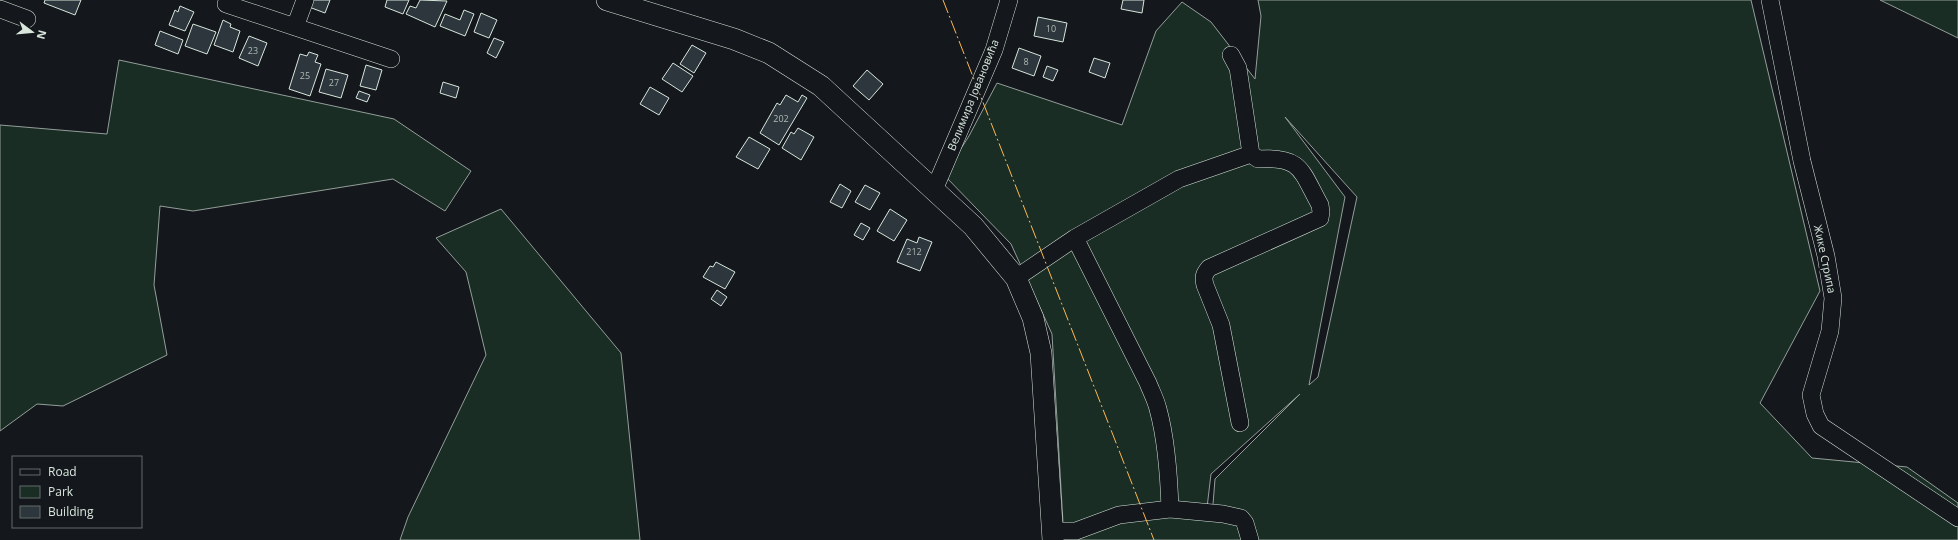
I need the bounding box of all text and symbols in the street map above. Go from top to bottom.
north arrow [12,12,52,52]
house number: 10 [1046,22,1056,35]
text: N [34,29,51,41]
street label: Велимира Јовановића [943,37,1002,153]
house number: 23 [248,44,258,57]
house number: 8 [1023,55,1029,68]
house number: 25 [300,69,310,82]
house number: 27 [329,76,339,89]
house number: 202 [773,112,789,125]
street label: Жике Стрипа [1811,223,1840,295]
house number: 212 [906,245,922,258]
legend [12,456,142,528]
text: Road [48,463,77,480]
text: Park [48,483,74,500]
text: Building [48,503,94,520]

